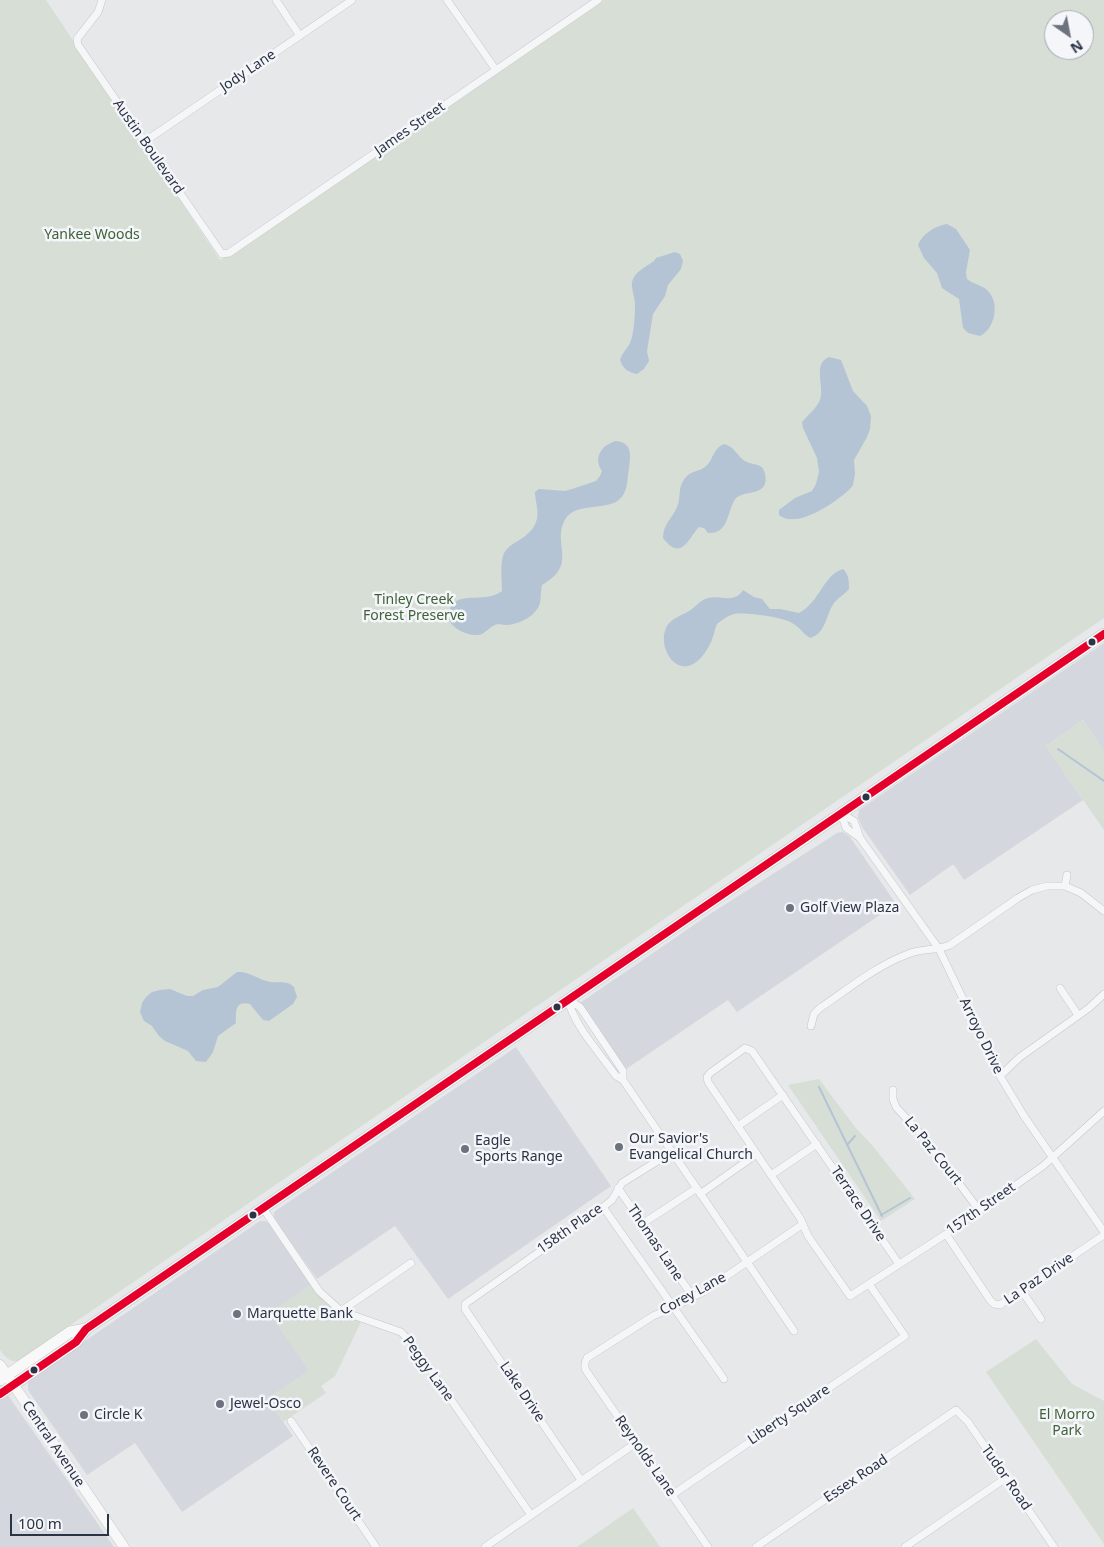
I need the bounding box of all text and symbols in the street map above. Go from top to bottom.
north arrow [1044,10,1094,60]
text: N [1067,36,1087,58]
street label: Jody Lane [217,46,279,96]
street label: Austin Boulevard [109,96,187,198]
street label: James Street [372,99,448,159]
park label: Yankee Woods [44,227,140,243]
park label: Tinley Creek Forest Preserve [363,592,465,624]
unlabelled marker [1087,637,1097,647]
unlabelled marker [861,792,871,802]
place label: Golf View Plaza [800,900,899,916]
marker: Golf View Plaza [784,902,796,914]
street label: Arroyo Drive [955,995,1007,1077]
unlabelled marker [552,1002,562,1012]
street label: La Paz Court [901,1114,965,1188]
place label: Our Savior's Evangelical Church [629,1131,753,1164]
place label: Eagle Sports Range [475,1133,563,1166]
marker: Our Savior's Evangelical Church [613,1141,625,1153]
marker: Eagle Sports Range [459,1143,471,1155]
street label: Terrace Drive [827,1163,889,1245]
street label: 157th Street [943,1179,1019,1239]
street label: 158th Place [534,1200,606,1258]
street label: Thomas Lane [623,1202,687,1284]
unlabelled marker [248,1210,258,1220]
street label: La Paz Drive [1001,1250,1077,1308]
street label: Corey Lane [657,1269,729,1319]
place label: Marquette Bank [247,1306,353,1322]
marker: Marquette Bank [231,1308,243,1320]
street label: Peggy Lane [399,1333,457,1405]
street label: Lake Drive [496,1359,548,1425]
unlabelled marker [29,1365,39,1375]
street label: Liberty Square [745,1381,833,1449]
place label: Jewel-Osco [230,1396,301,1412]
street label: Central Avenue [18,1398,88,1490]
marker: Jewel-Osco [214,1398,226,1410]
place label: Circle K [94,1407,142,1423]
park label: El Morro Park [1039,1407,1095,1440]
marker: Circle K [78,1409,90,1421]
street label: Reynolds Lane [611,1412,679,1500]
street label: Tudor Road [977,1442,1035,1514]
street label: Revere Court [303,1444,365,1524]
street label: Essex Road [821,1451,891,1507]
scale bar [12,1504,111,1536]
text: 100 m [18,1513,62,1533]

